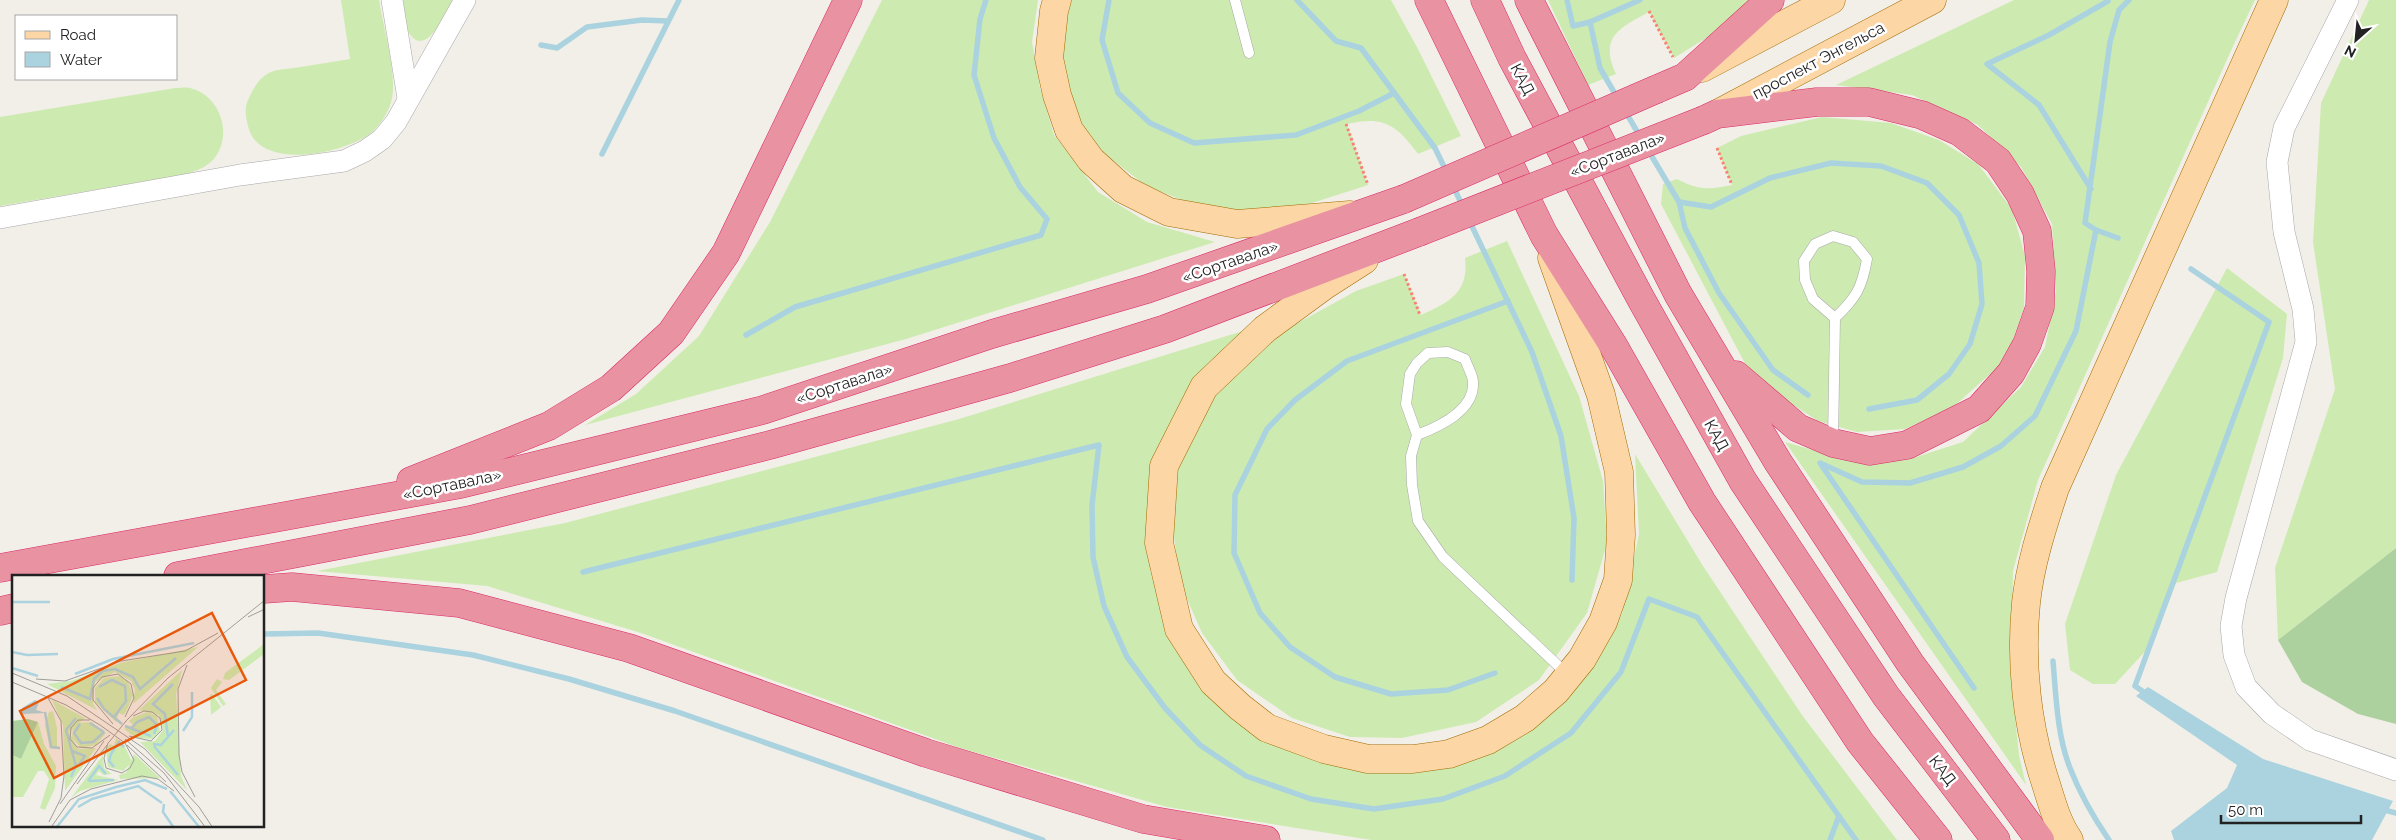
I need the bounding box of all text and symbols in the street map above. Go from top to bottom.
legend [15,15,178,80]
north arrow [2331,15,2381,65]
street label: проспект Энгельса [1749,18,1887,103]
text: Road [60,26,96,44]
text: N [2342,42,2358,61]
text: Water [60,51,103,69]
street label: КАД [1506,60,1539,98]
street label: «Сортавала» [1567,128,1667,181]
street label: «Сортавала» [1180,236,1281,287]
street label: «Сортавала» [794,359,895,408]
street label: КАД [1700,416,1733,454]
street label: «Сортавала» [401,465,503,504]
inset map [12,575,265,828]
street label: КАД [1925,751,1960,789]
scale bar [2221,792,2361,824]
text: 50 m [2228,801,2263,819]

